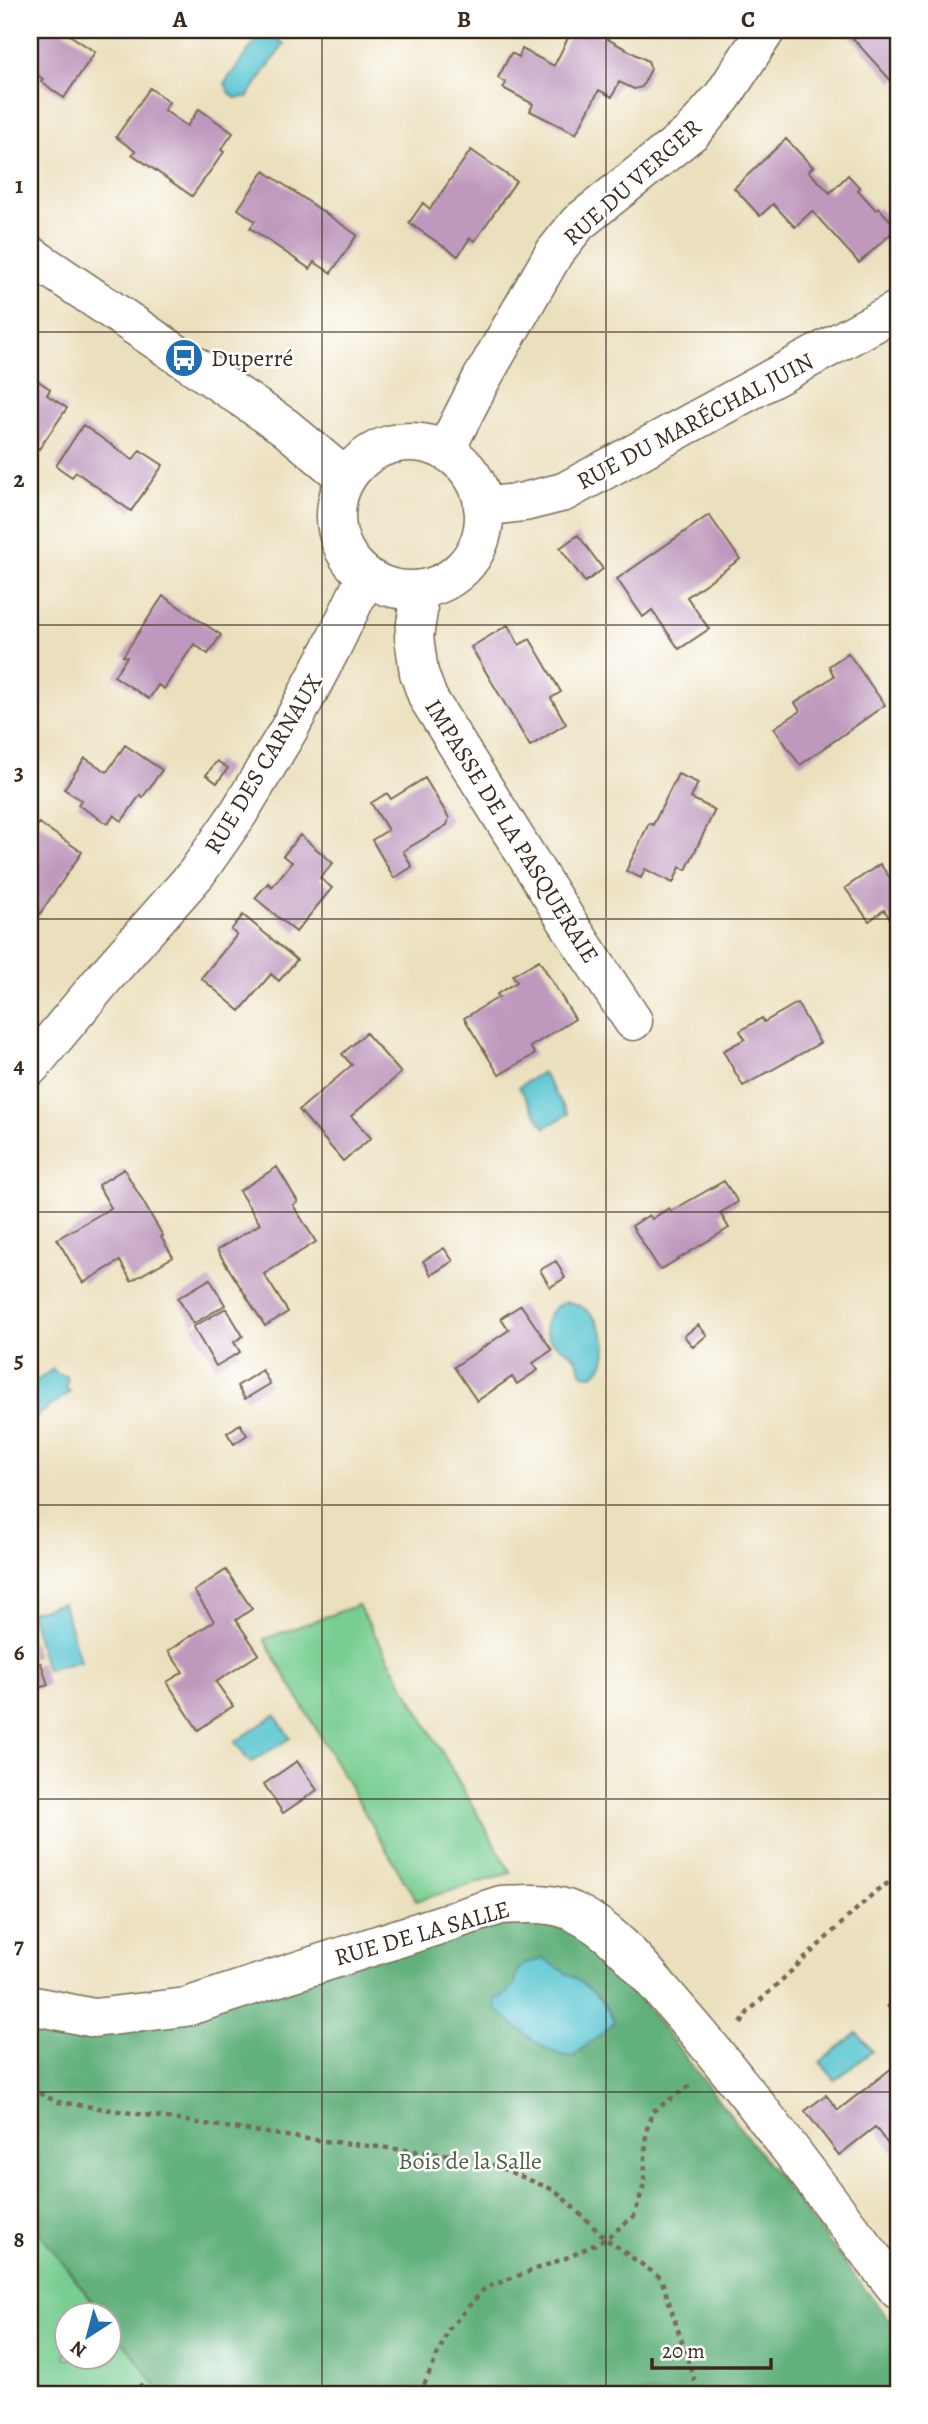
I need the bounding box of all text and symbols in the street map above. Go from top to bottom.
text: A [172,4,188,35]
text: B [457,4,471,35]
text: C [741,4,755,35]
street label: RUE DU VERGER [556,111,708,253]
text: 1 [15,170,23,201]
bus stop icon: Duperré [163,337,205,379]
place label: Duperré [211,342,293,374]
street label: RUE DU MARÉCHAL JUIN [571,345,819,497]
text: 2 [13,464,25,495]
street label: RUE DES CARNAUX [197,668,330,860]
street label: IMPASSE DE LA PASQUERAIE [417,693,607,969]
text: 3 [14,757,24,788]
text: 4 [14,1050,25,1081]
text: 5 [14,1344,24,1375]
text: 6 [14,1637,25,1668]
street label: RUE DE LA SALLE [331,1893,513,1973]
text: 7 [14,1930,24,1961]
park label: Bois de la Salle [398,2145,542,2177]
text: 8 [13,2224,25,2255]
north arrow [52,2302,122,2372]
scale bar [652,2326,771,2370]
text: N [65,2334,92,2364]
text: 20 m [662,2337,705,2365]

